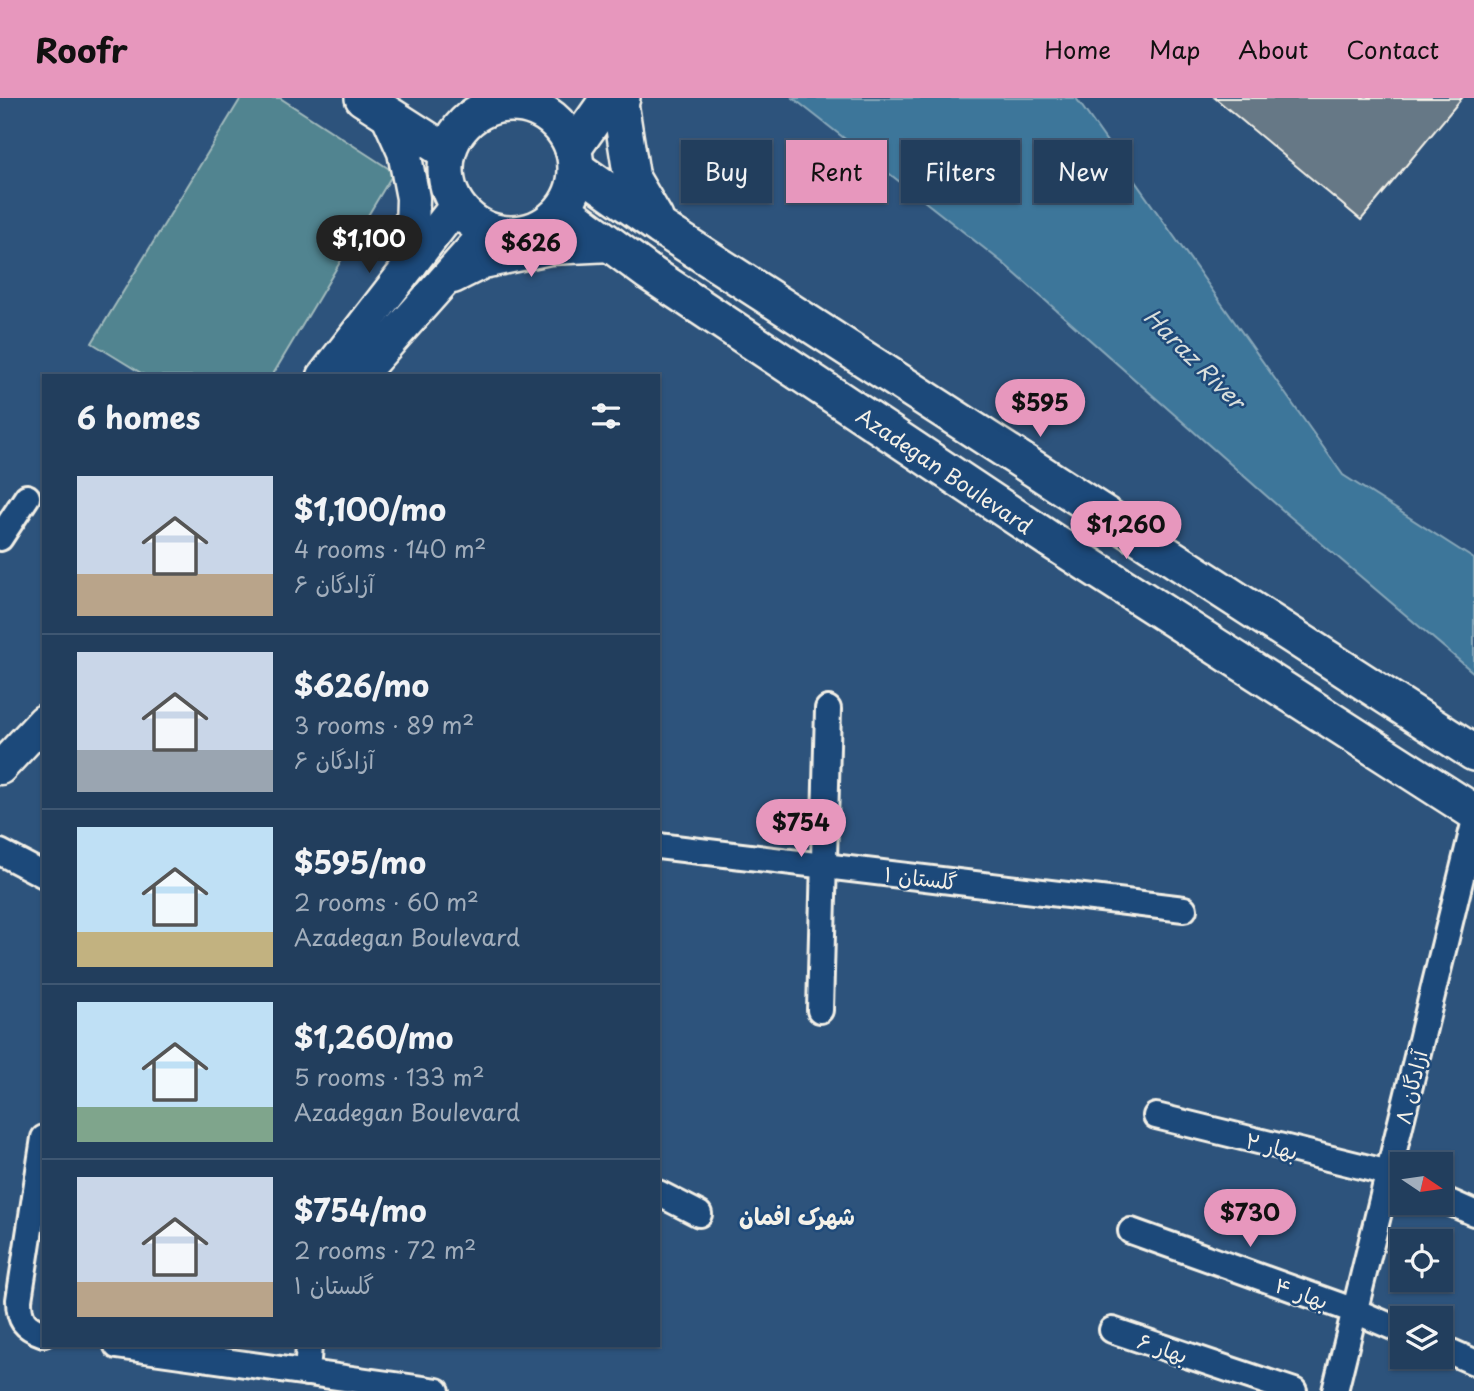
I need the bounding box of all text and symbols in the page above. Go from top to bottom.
text: Roofr [35,24,128,74]
text: Home [1044,31,1111,67]
text: Map [1149,31,1200,67]
text: About [1238,31,1308,67]
text: Contact [1346,31,1439,67]
chip: Buy [681,140,772,203]
chip: Rent [786,140,887,203]
chip: Filters [901,140,1020,203]
chip: New [1034,140,1132,203]
pin: $1,100 [312,216,426,275]
text: $1,100 [332,220,406,255]
pin: $626 [490,220,572,279]
text: $626 [501,224,561,259]
water label: Haraz River [1136,299,1256,419]
pin: $595 [999,380,1081,439]
text: $595 [1011,384,1069,419]
text: 6 homes [77,394,200,439]
icon: filters [587,397,625,435]
street label: Azadegan Boulevard [850,399,1040,541]
text: $1,100/mo [294,486,446,531]
pin: $1,260 [1069,502,1183,561]
icon: home [133,504,217,588]
text: $1,260 [1086,506,1166,541]
text: 4 rooms · 140 m² [294,531,486,566]
text: آزادگان ۶ [294,566,374,601]
text: $626/mo [294,662,429,707]
icon: home [133,680,217,764]
text: 3 rooms · 89 m² [294,707,474,742]
text: آزادگان ۶ [294,742,374,777]
pin: $754 [760,800,842,859]
text: $754 [772,804,830,839]
text: $595/mo [294,839,426,884]
icon: home [133,855,217,939]
street label: گلستان ۱ [883,857,959,897]
text: 2 rooms · 60 m² [294,884,479,919]
text: Azadegan Boulevard [294,919,520,954]
text: $1,260/mo [294,1014,453,1059]
icon: home [133,1030,217,1114]
street label: آزادگان ۸ [1385,1046,1435,1127]
text: 5 rooms · 133 m² [294,1059,485,1094]
text: Azadegan Boulevard [294,1094,520,1129]
street label: بهار ۲ [1242,1123,1302,1167]
north arrow [1390,1152,1452,1214]
map controls [1390,1152,1453,1369]
text: $754/mo [294,1187,427,1232]
pin: $730 [1209,1190,1291,1249]
text: $730 [1220,1194,1280,1229]
district label: شهرک افمان [739,1198,855,1233]
icon: home [133,1205,217,1289]
button: locate [1390,1229,1453,1292]
text: 2 rooms · 72 m² [294,1232,476,1267]
text: گلستان ۱ [294,1267,374,1302]
street label: بهار ۴ [1271,1268,1333,1316]
button: layers [1390,1306,1453,1369]
street label: بهار ۶ [1133,1323,1193,1371]

